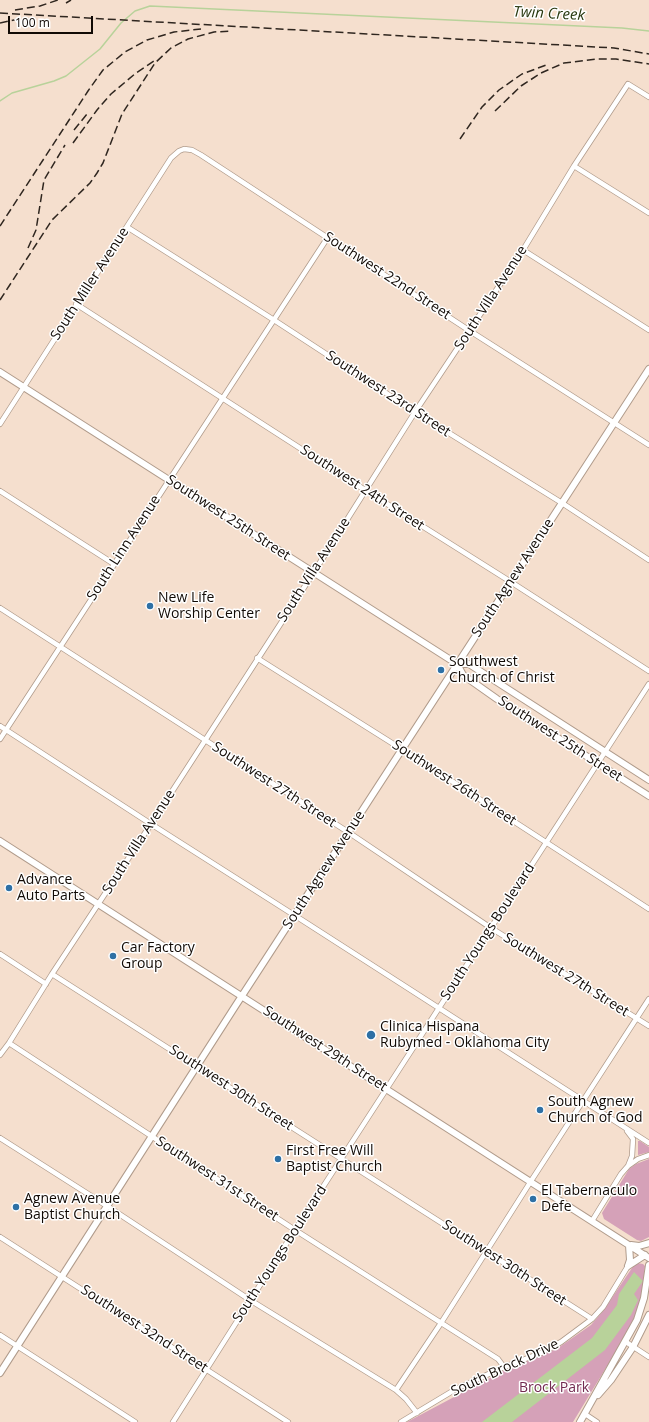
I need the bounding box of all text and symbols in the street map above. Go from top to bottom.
water label: Twin Creek [513,3,585,25]
scale bar [10,8,95,34]
text: 100 m [15,14,50,31]
street label: South Miller Avenue [47,224,133,344]
street label: Southwest 22nd Street [320,229,454,323]
street label: South Villa Avenue [451,243,531,353]
street label: Southwest 23rd Street [322,347,454,441]
street label: Southwest 24th Street [297,442,427,534]
street label: Southwest 25th Street [163,472,293,564]
street label: South Linn Avenue [84,492,164,604]
street label: South Villa Avenue [274,515,354,625]
street label: South Agnew Avenue [468,516,558,640]
place label: New Life Worship Center [158,590,260,622]
marker: New Life Worship Center [145,601,155,611]
place label: Southwest Church of Christ [449,654,555,686]
marker: Southwest Church of Christ [436,665,446,675]
street label: Southwest 25th Street [495,693,625,785]
street label: Southwest 26th Street [389,737,519,829]
street label: Southwest 27th Street [209,739,339,831]
street label: South Villa Avenue [99,787,179,897]
street label: South Agnew Avenue [279,808,369,932]
street label: South Youngs Boulevard [437,860,539,1004]
place label: Advance Auto Parts [17,872,85,904]
marker: Advance Auto Parts [4,883,14,893]
street label: Southwest 27th Street [500,930,632,1020]
place label: Car Factory Group [121,940,195,972]
marker: Car Factory Group [108,951,118,961]
street label: Southwest 29th Street [260,1003,390,1095]
place label: Clinica Hispana Rubymed - Oklahoma City [380,1019,549,1052]
marker: Clinica Hispana Rubymed - Oklahoma City [365,1029,377,1041]
street label: Southwest 30th Street [166,1042,296,1134]
place label: South Agnew Church of God [548,1094,643,1126]
marker: South Agnew Church of God [535,1105,545,1115]
street label: Southwest 31st Street [153,1133,281,1225]
place label: First Free Will Baptist Church [286,1143,382,1176]
marker: First Free Will Baptist Church [273,1154,283,1164]
street label: South Youngs Boulevard [229,1182,331,1326]
place label: El Tabernaculo Defe [541,1183,637,1216]
place label: Agnew Avenue Baptist Church [24,1191,120,1224]
marker: El Tabernaculo Defe [528,1194,538,1204]
marker: Agnew Avenue Baptist Church [11,1202,21,1212]
street label: Southwest 30th Street [439,1217,569,1309]
street label: Southwest 32nd Street [77,1282,211,1376]
street label: South Brock Drive [448,1336,562,1400]
park label: Brock Park [519,1380,589,1396]

